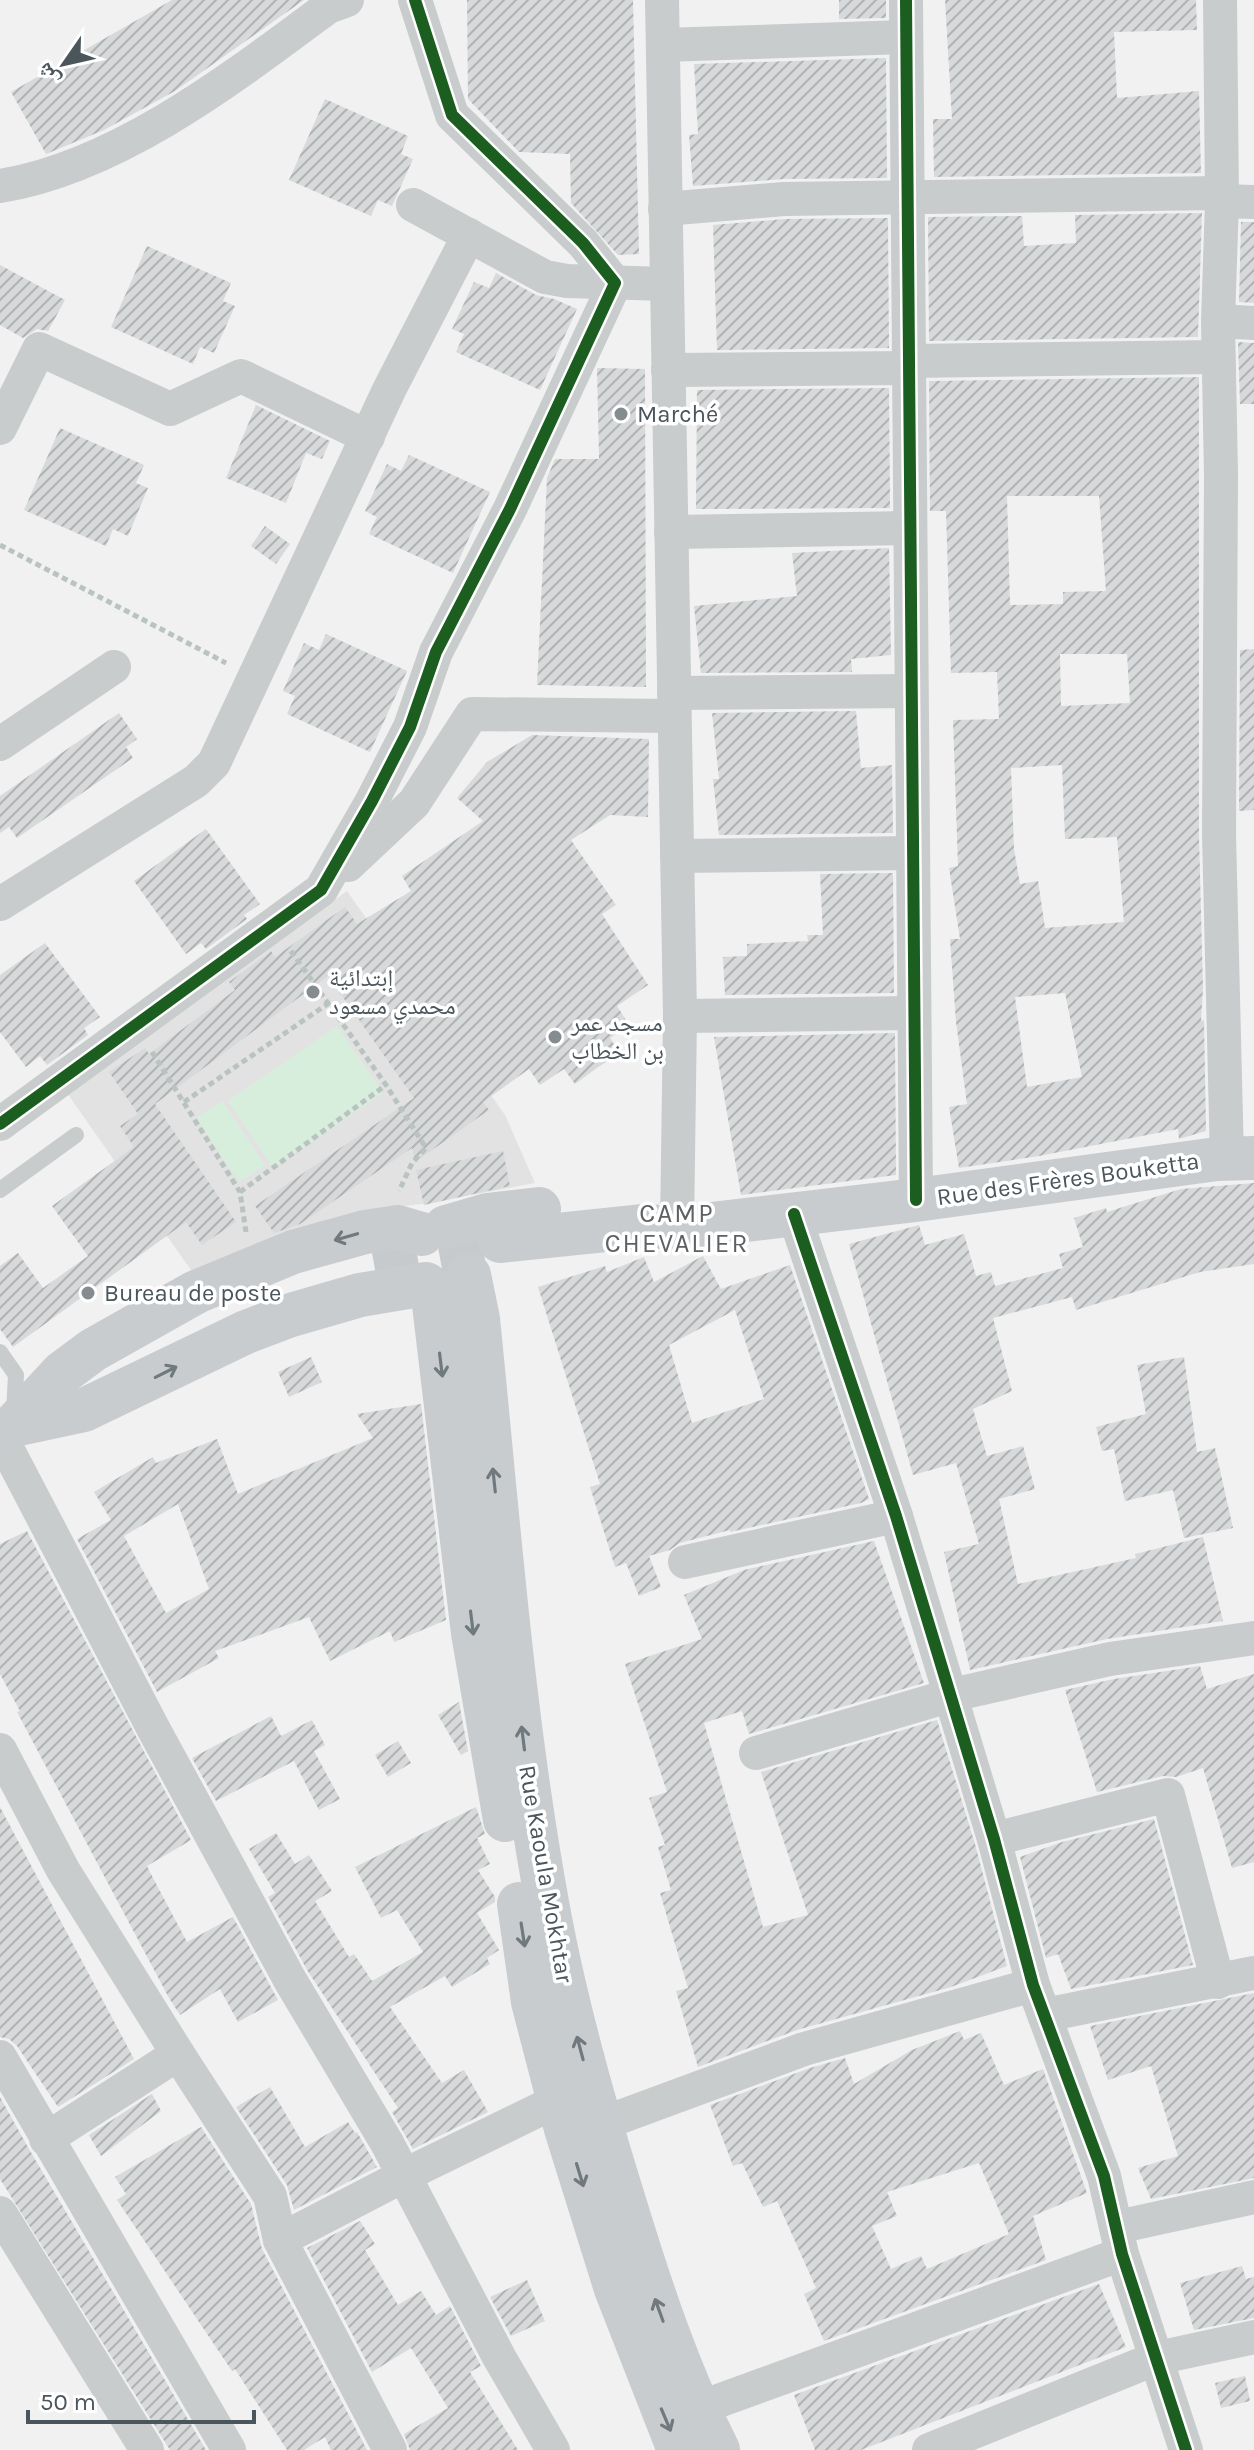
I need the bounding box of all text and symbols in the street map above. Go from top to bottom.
north arrow [24,24,104,104]
text: ش [31,58,66,92]
place label: Marché [637,400,718,428]
marker: Marché [612,405,630,423]
place label: إبتدائية محمدي مسعود [329,964,456,1025]
marker: إبتدائية محمدي مسعود [304,983,322,1001]
place label: مسجد عمر بن الخطاب [570,1009,664,1065]
marker: مسجد عمر بن الخطاب [546,1028,564,1046]
street label: Rue des Frères Bouketta [935,1147,1201,1211]
district label: CAMP CHEVALIER [605,1198,749,1259]
one-way arrow [334,1230,360,1245]
place label: Bureau de poste [104,1279,281,1307]
marker: Bureau de poste [79,1284,97,1302]
one-way arrow [434,1351,449,1378]
one-way arrow [153,1364,177,1379]
one-way arrow [486,1467,501,1494]
one-way arrow [465,1610,480,1635]
one-way arrow [515,1726,530,1751]
street label: Rue Kaoula Mokhtar [513,1763,579,1985]
one-way arrow [517,1922,532,1947]
one-way arrow [572,2036,587,2062]
one-way arrow [574,2162,588,2187]
one-way arrow [651,2297,666,2322]
scale bar [28,2374,254,2424]
text: 50 m [40,2388,96,2416]
one-way arrow [660,2407,675,2432]

